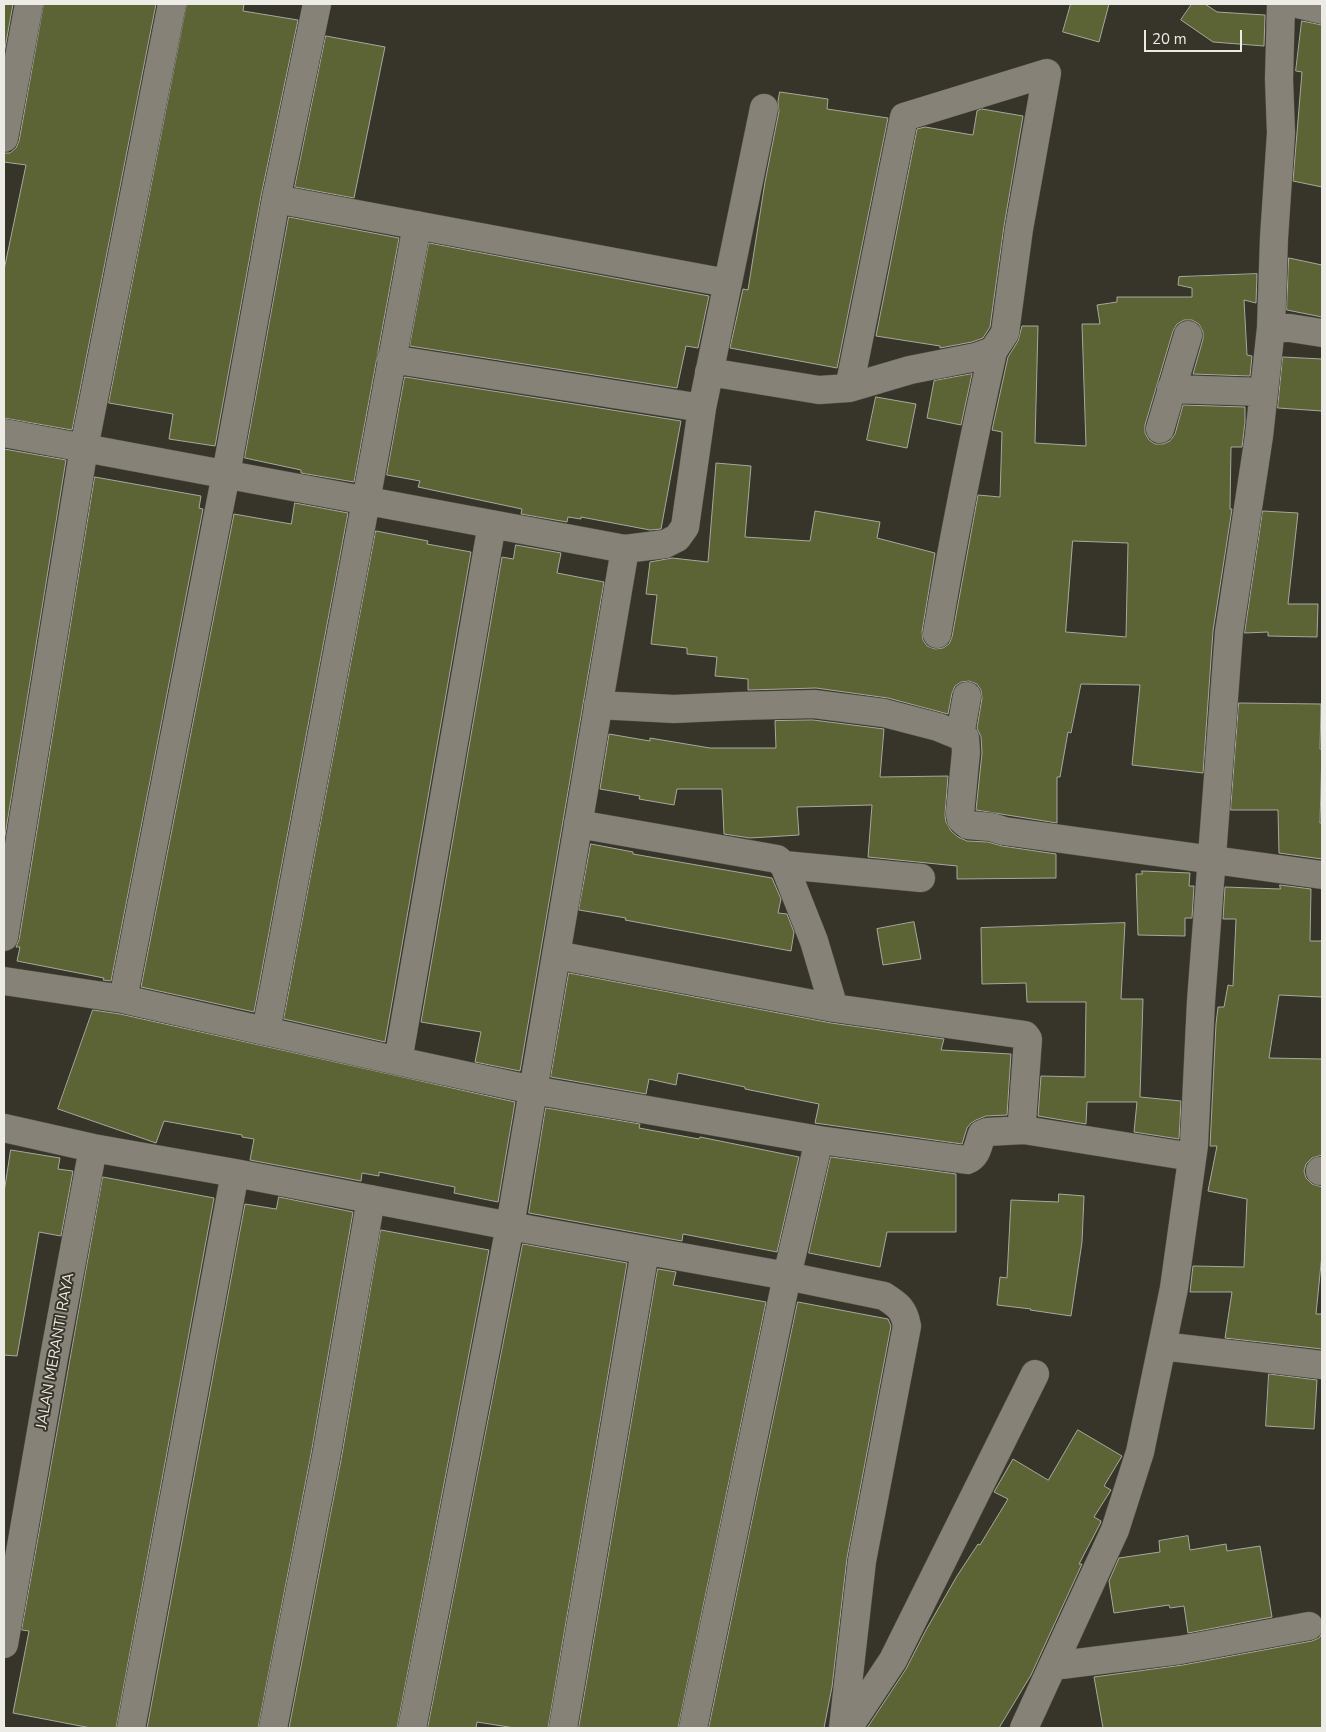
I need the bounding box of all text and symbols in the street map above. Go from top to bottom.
scale bar [1146,20,1244,52]
text: 20 m [1152,29,1187,49]
street label: JALAN MERANTI RAYA [33,1271,79,1431]

